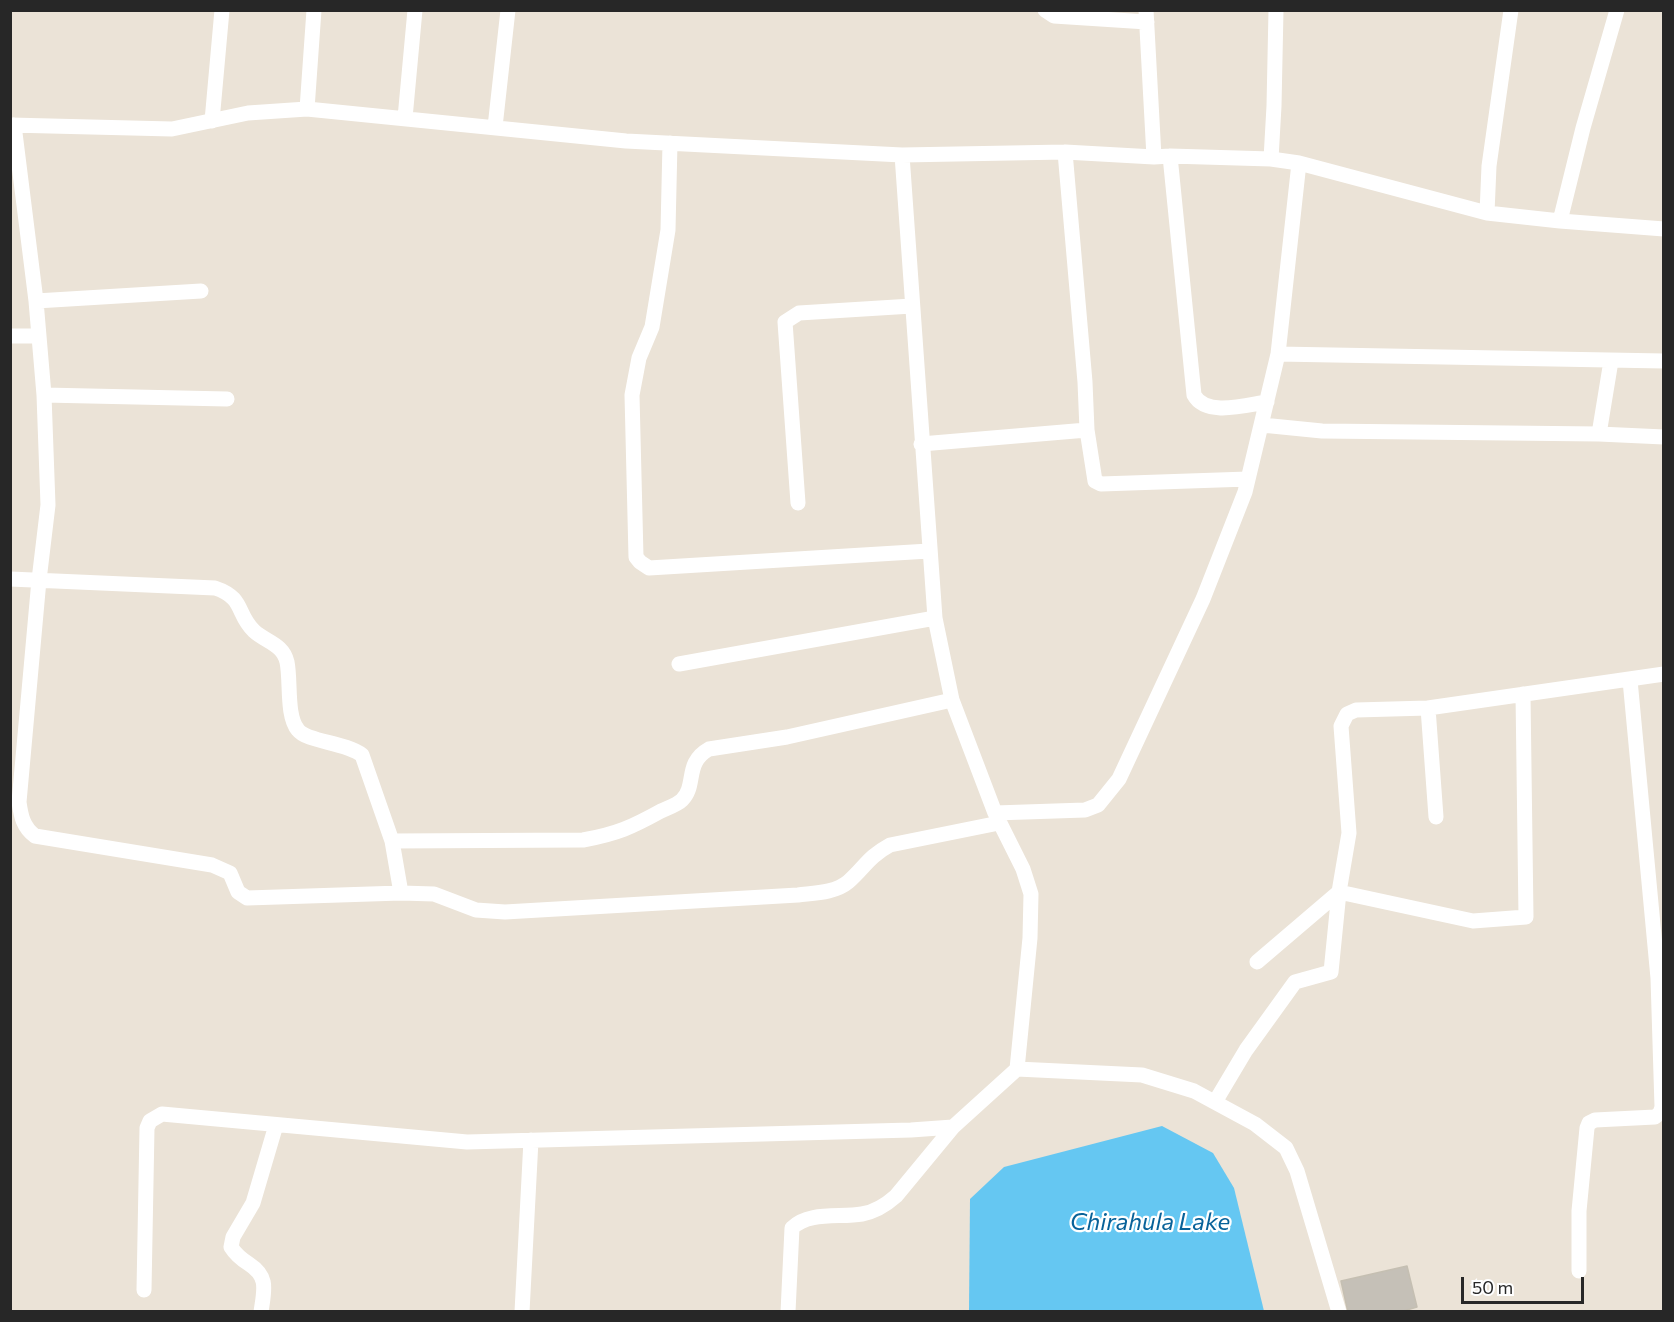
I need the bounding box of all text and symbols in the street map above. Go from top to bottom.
water label: Chirahula Lake [1070,1208,1230,1236]
scale bar [1464,1265,1587,1303]
text: 50 m [1472,1276,1513,1298]

